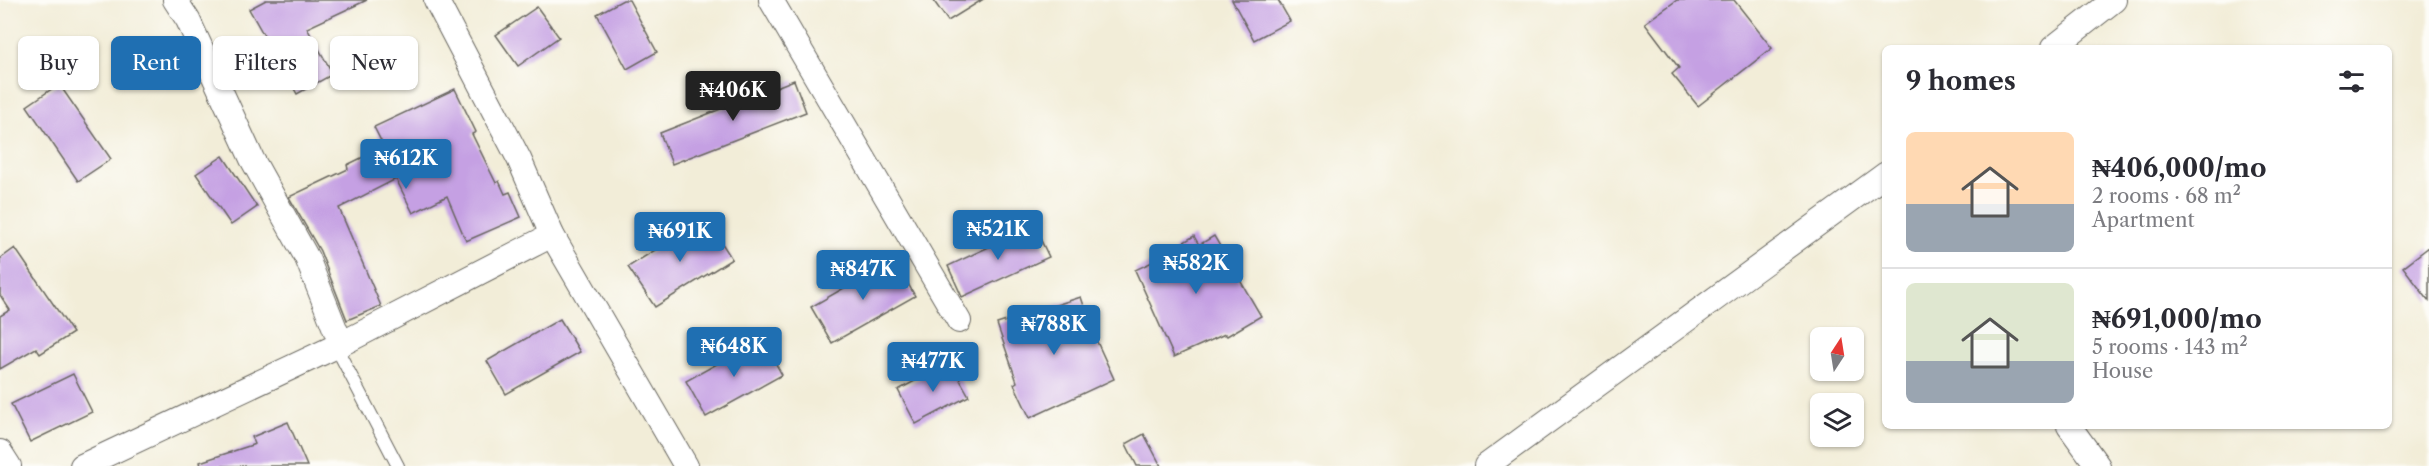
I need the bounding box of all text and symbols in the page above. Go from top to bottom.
chip: Buy [18,36,99,90]
chip: Rent [111,36,201,90]
chip: Filters [213,36,318,90]
chip: New [330,36,418,90]
text: 9 homes [1906,65,2016,97]
icon: filters [2335,65,2368,98]
pin: ₦406K [691,71,775,122]
text: ₦406K [700,78,766,102]
pin: ₦612K [364,139,448,190]
text: ₦612K [374,146,438,170]
text: ₦406,000/mo [2092,152,2267,184]
icon: home [1954,156,2026,228]
text: 2 rooms · 68 m² [2092,184,2241,208]
text: Apartment [2092,208,2195,232]
pin: ₦521K [956,210,1040,261]
pin: ₦691K [638,212,722,263]
text: ₦521K [967,217,1029,241]
text: ₦691K [648,219,712,243]
pin: ₦582K [1154,244,1238,295]
pin: ₦847K [821,250,905,301]
text: ₦582K [1163,251,1229,275]
text: ₦847K [830,257,896,281]
text: ₦691,000/mo [2092,303,2262,335]
pin: ₦788K [1012,305,1096,356]
icon: home [1954,307,2026,379]
text: ₦788K [1021,312,1087,336]
pin: ₦648K [692,327,776,378]
north arrow [1810,327,1864,381]
map controls [1810,327,1864,447]
text: ₦648K [701,334,767,358]
text: 5 rooms · 143 m² [2092,335,2248,359]
pin: ₦477K [891,342,975,393]
text: ₦477K [901,349,965,373]
text: House [2092,359,2153,383]
button: layers [1810,393,1864,447]

